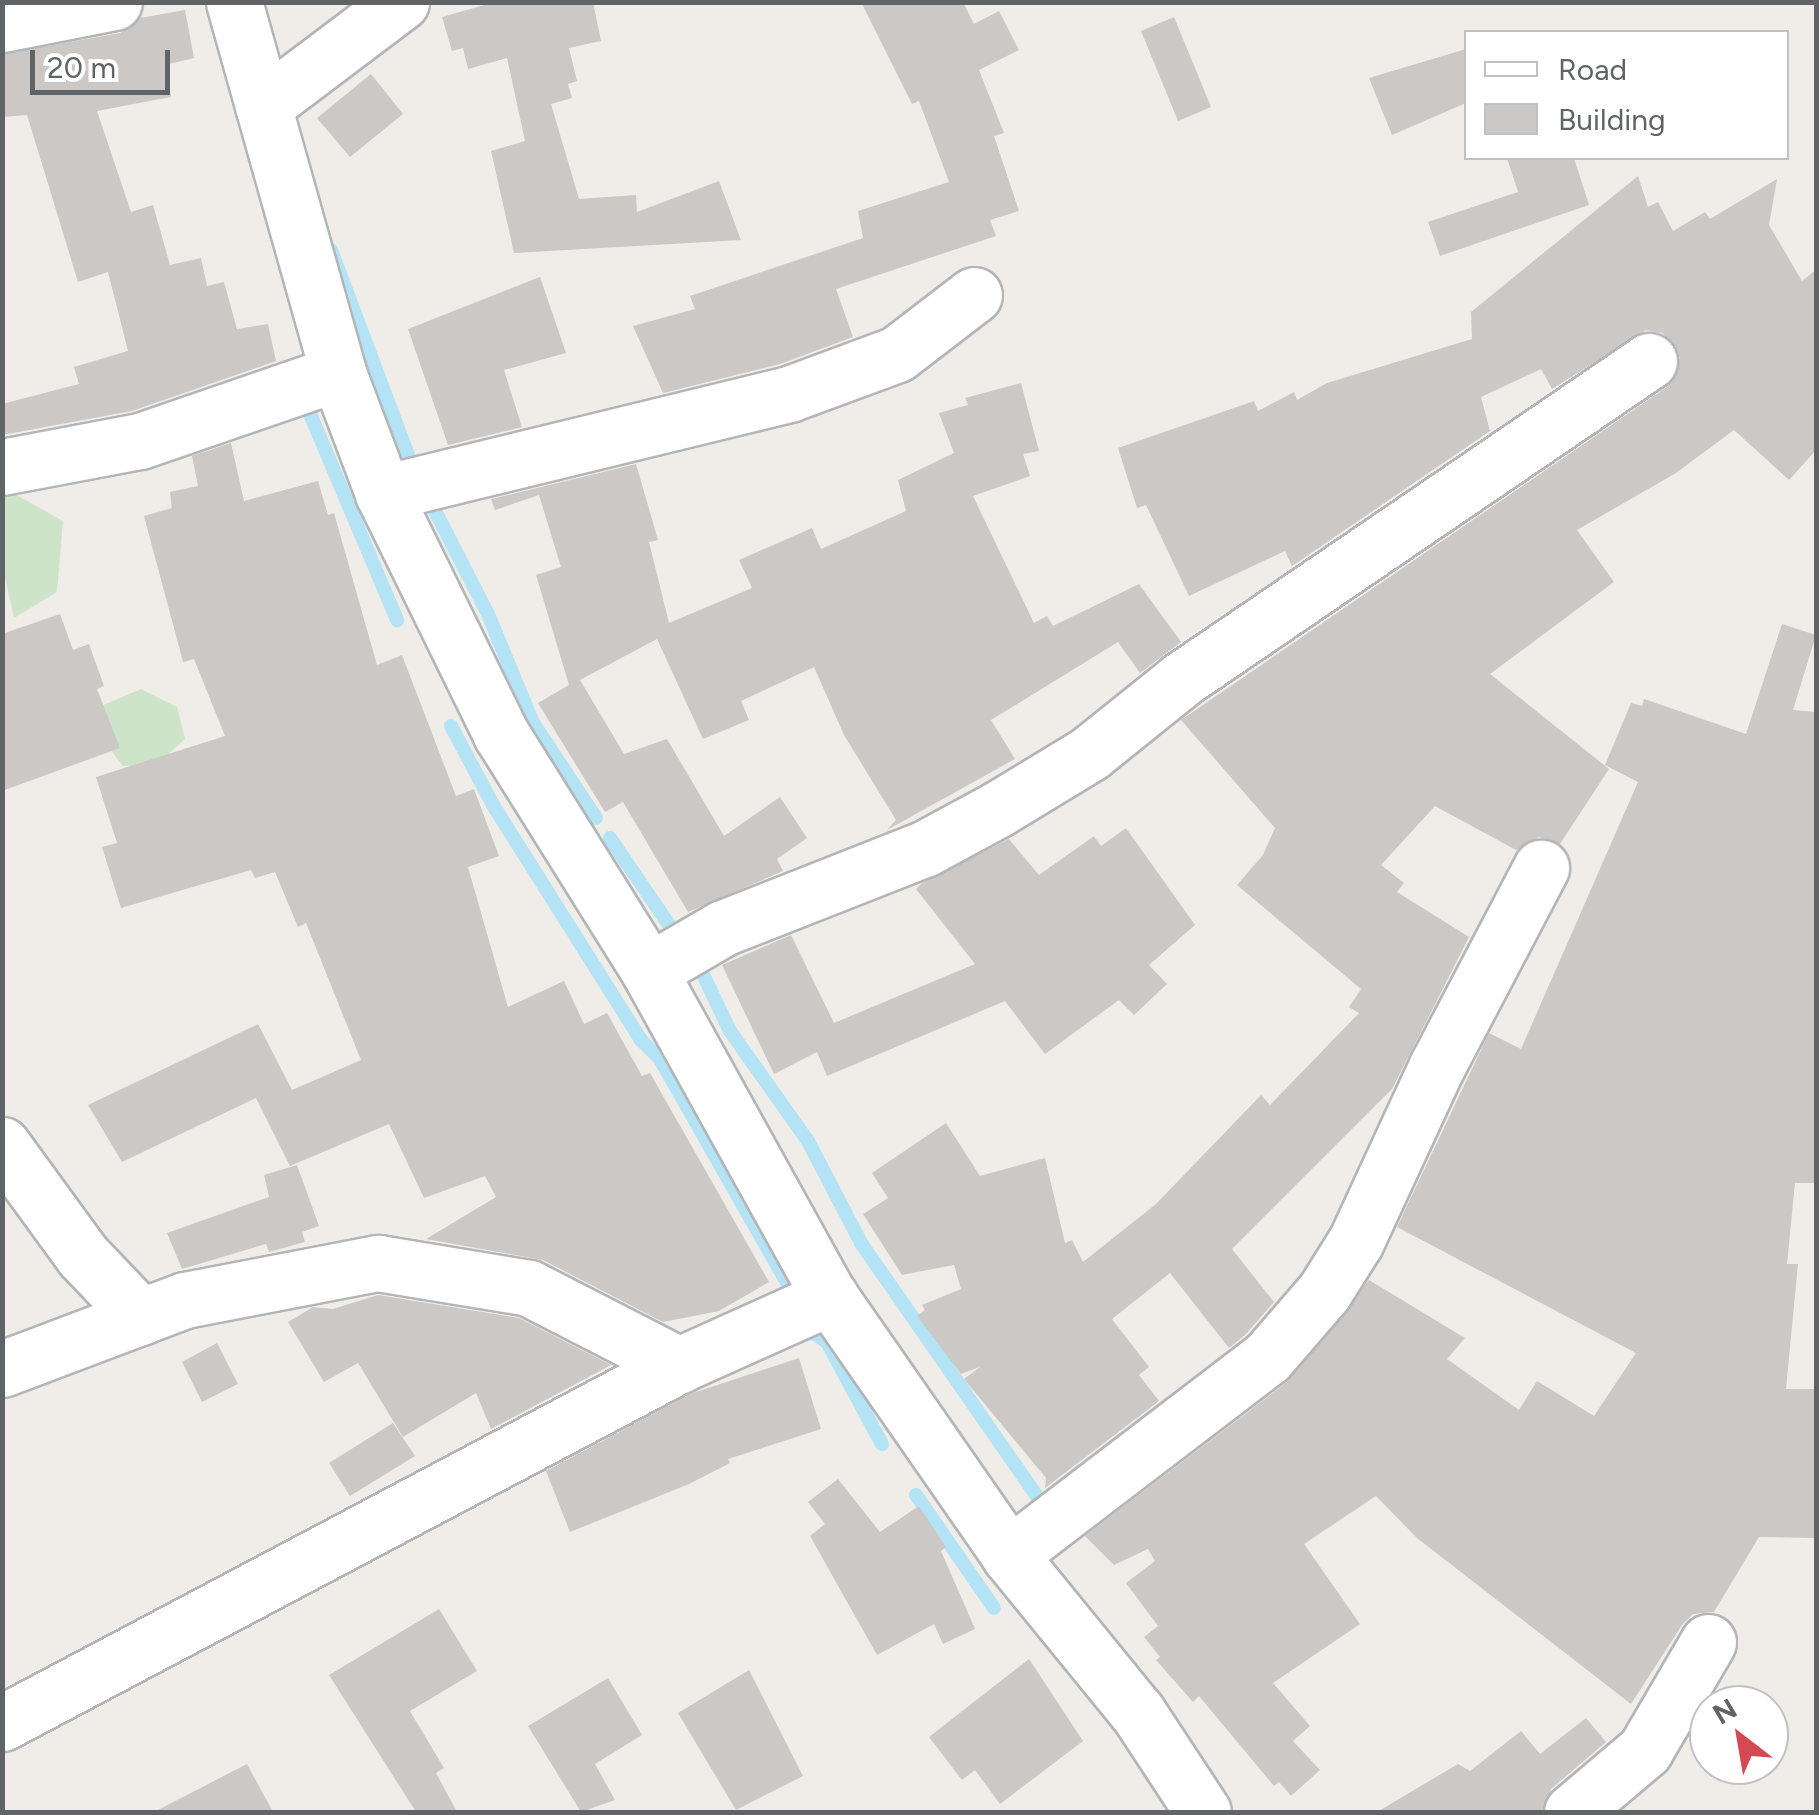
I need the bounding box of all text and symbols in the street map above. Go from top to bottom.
scale bar [35,30,175,92]
legend [1464,30,1789,160]
text: 20 m [47,49,116,86]
text: Road [1558,51,1627,88]
text: Building [1558,101,1666,138]
north arrow [1689,1685,1789,1785]
text: N [1707,1691,1743,1731]

